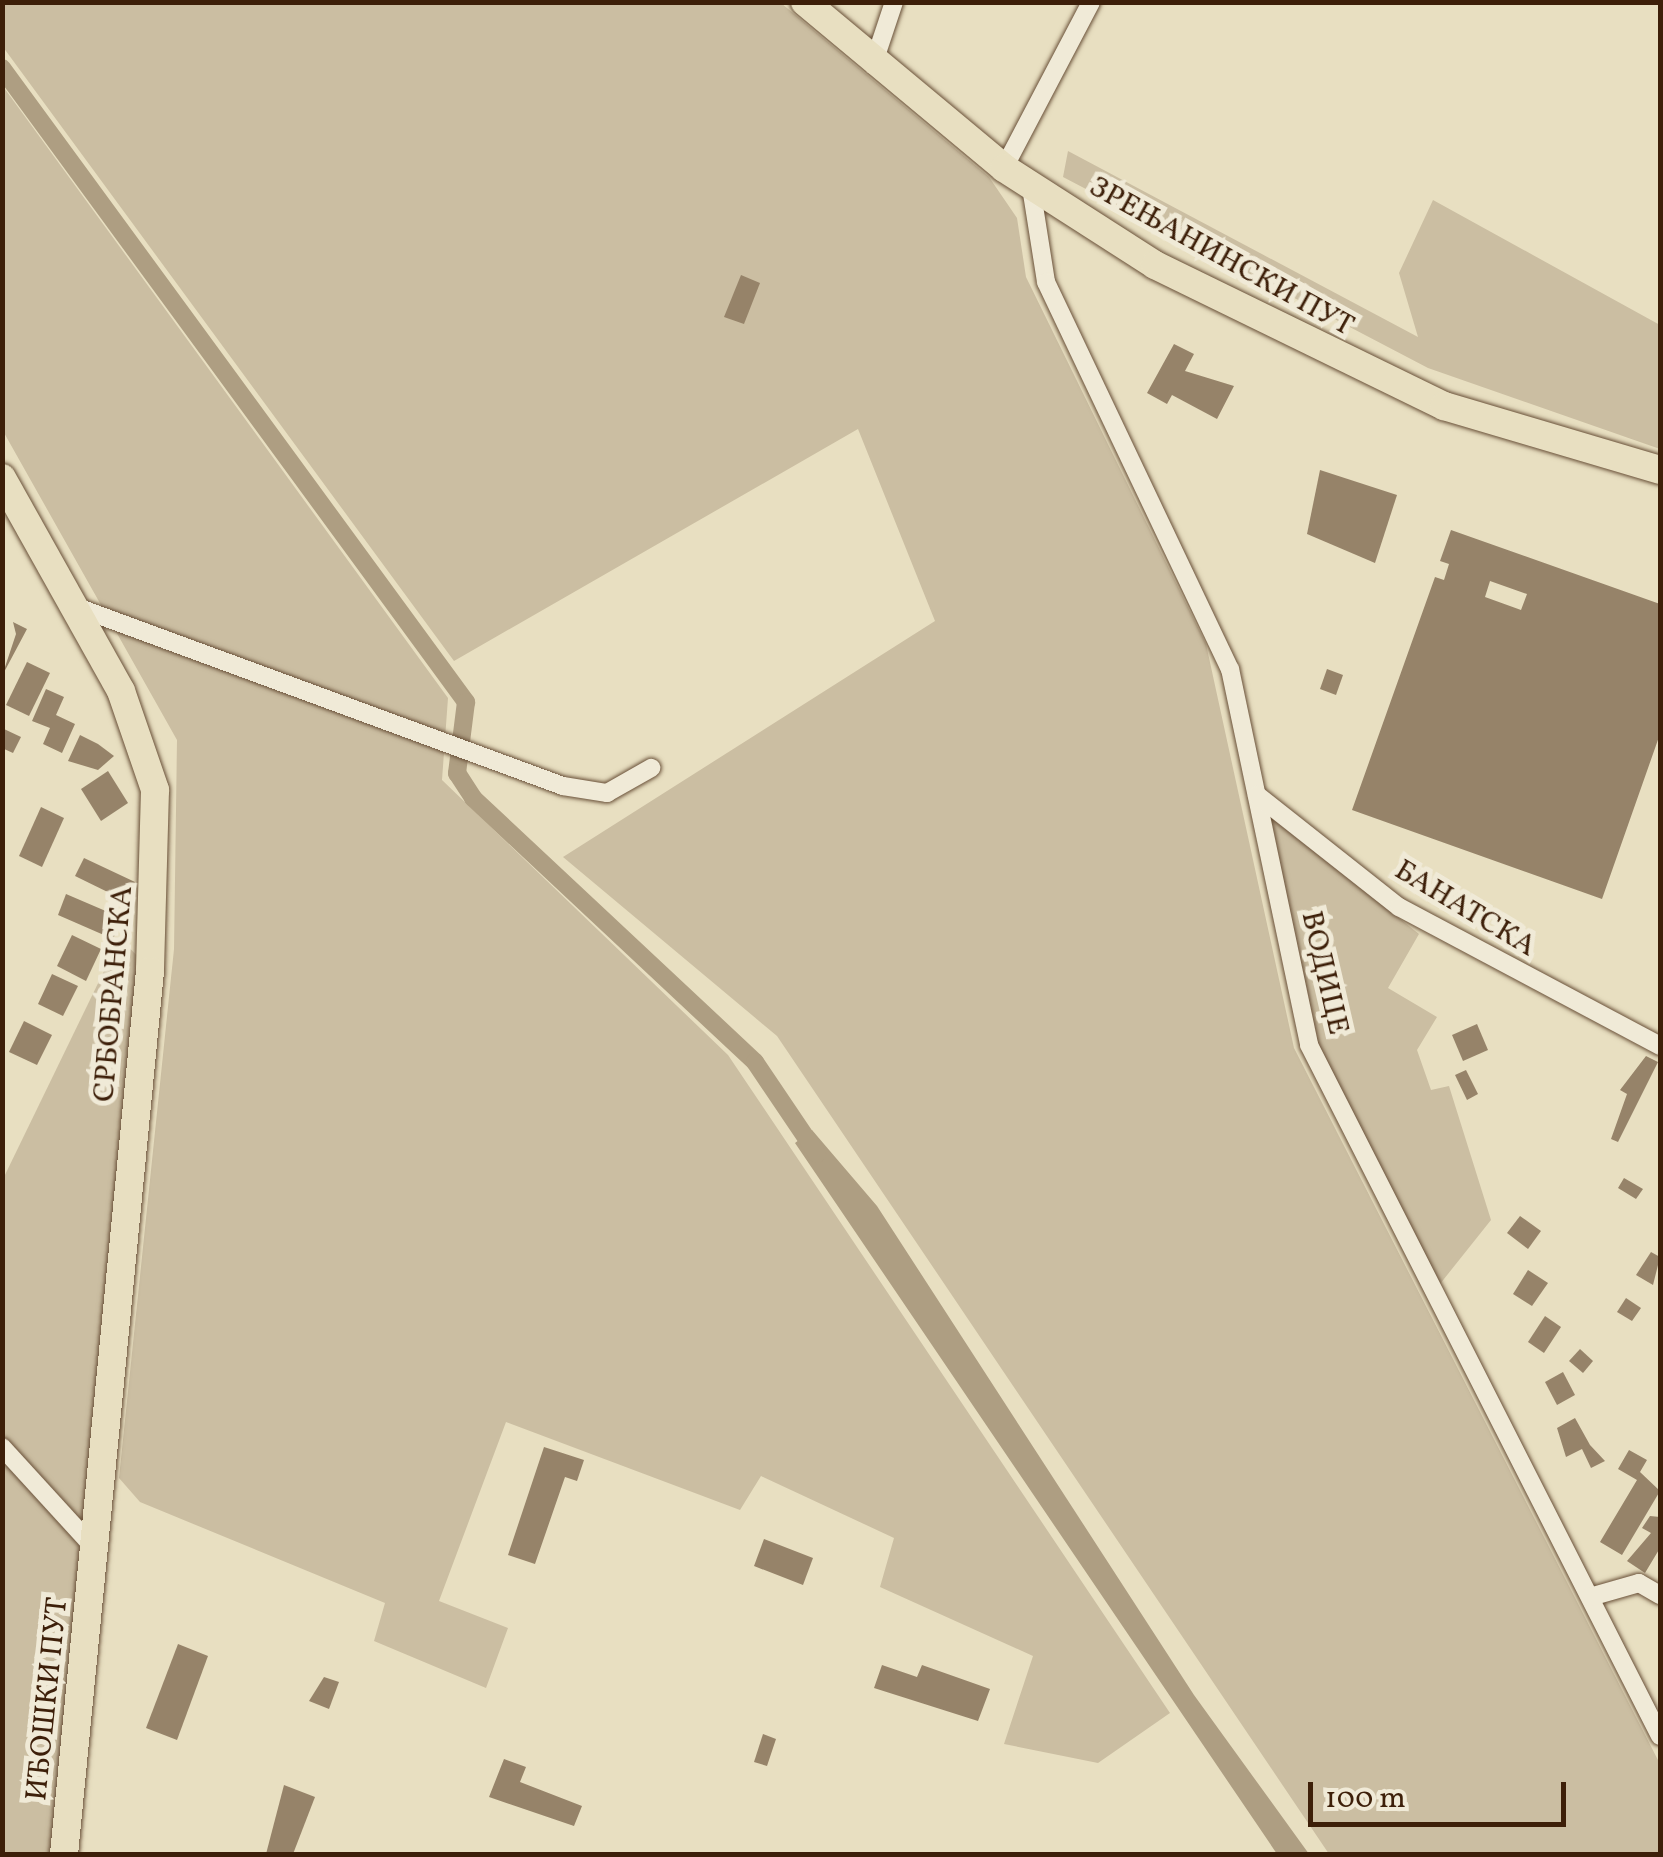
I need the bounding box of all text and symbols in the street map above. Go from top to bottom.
street label: ЗРЕЊАНИНСКИ ПУТ [1082,169,1360,345]
street label: БАНАТСКА [1388,853,1542,965]
street label: СРБОБРАНСКА [87,885,141,1103]
street label: ВОДИЦЕ [1292,908,1356,1038]
street label: ИЂОШКИ ПУТ [19,1595,77,1803]
scale bar [1313,1762,1570,1824]
text: 100 m [1325,1778,1406,1820]

